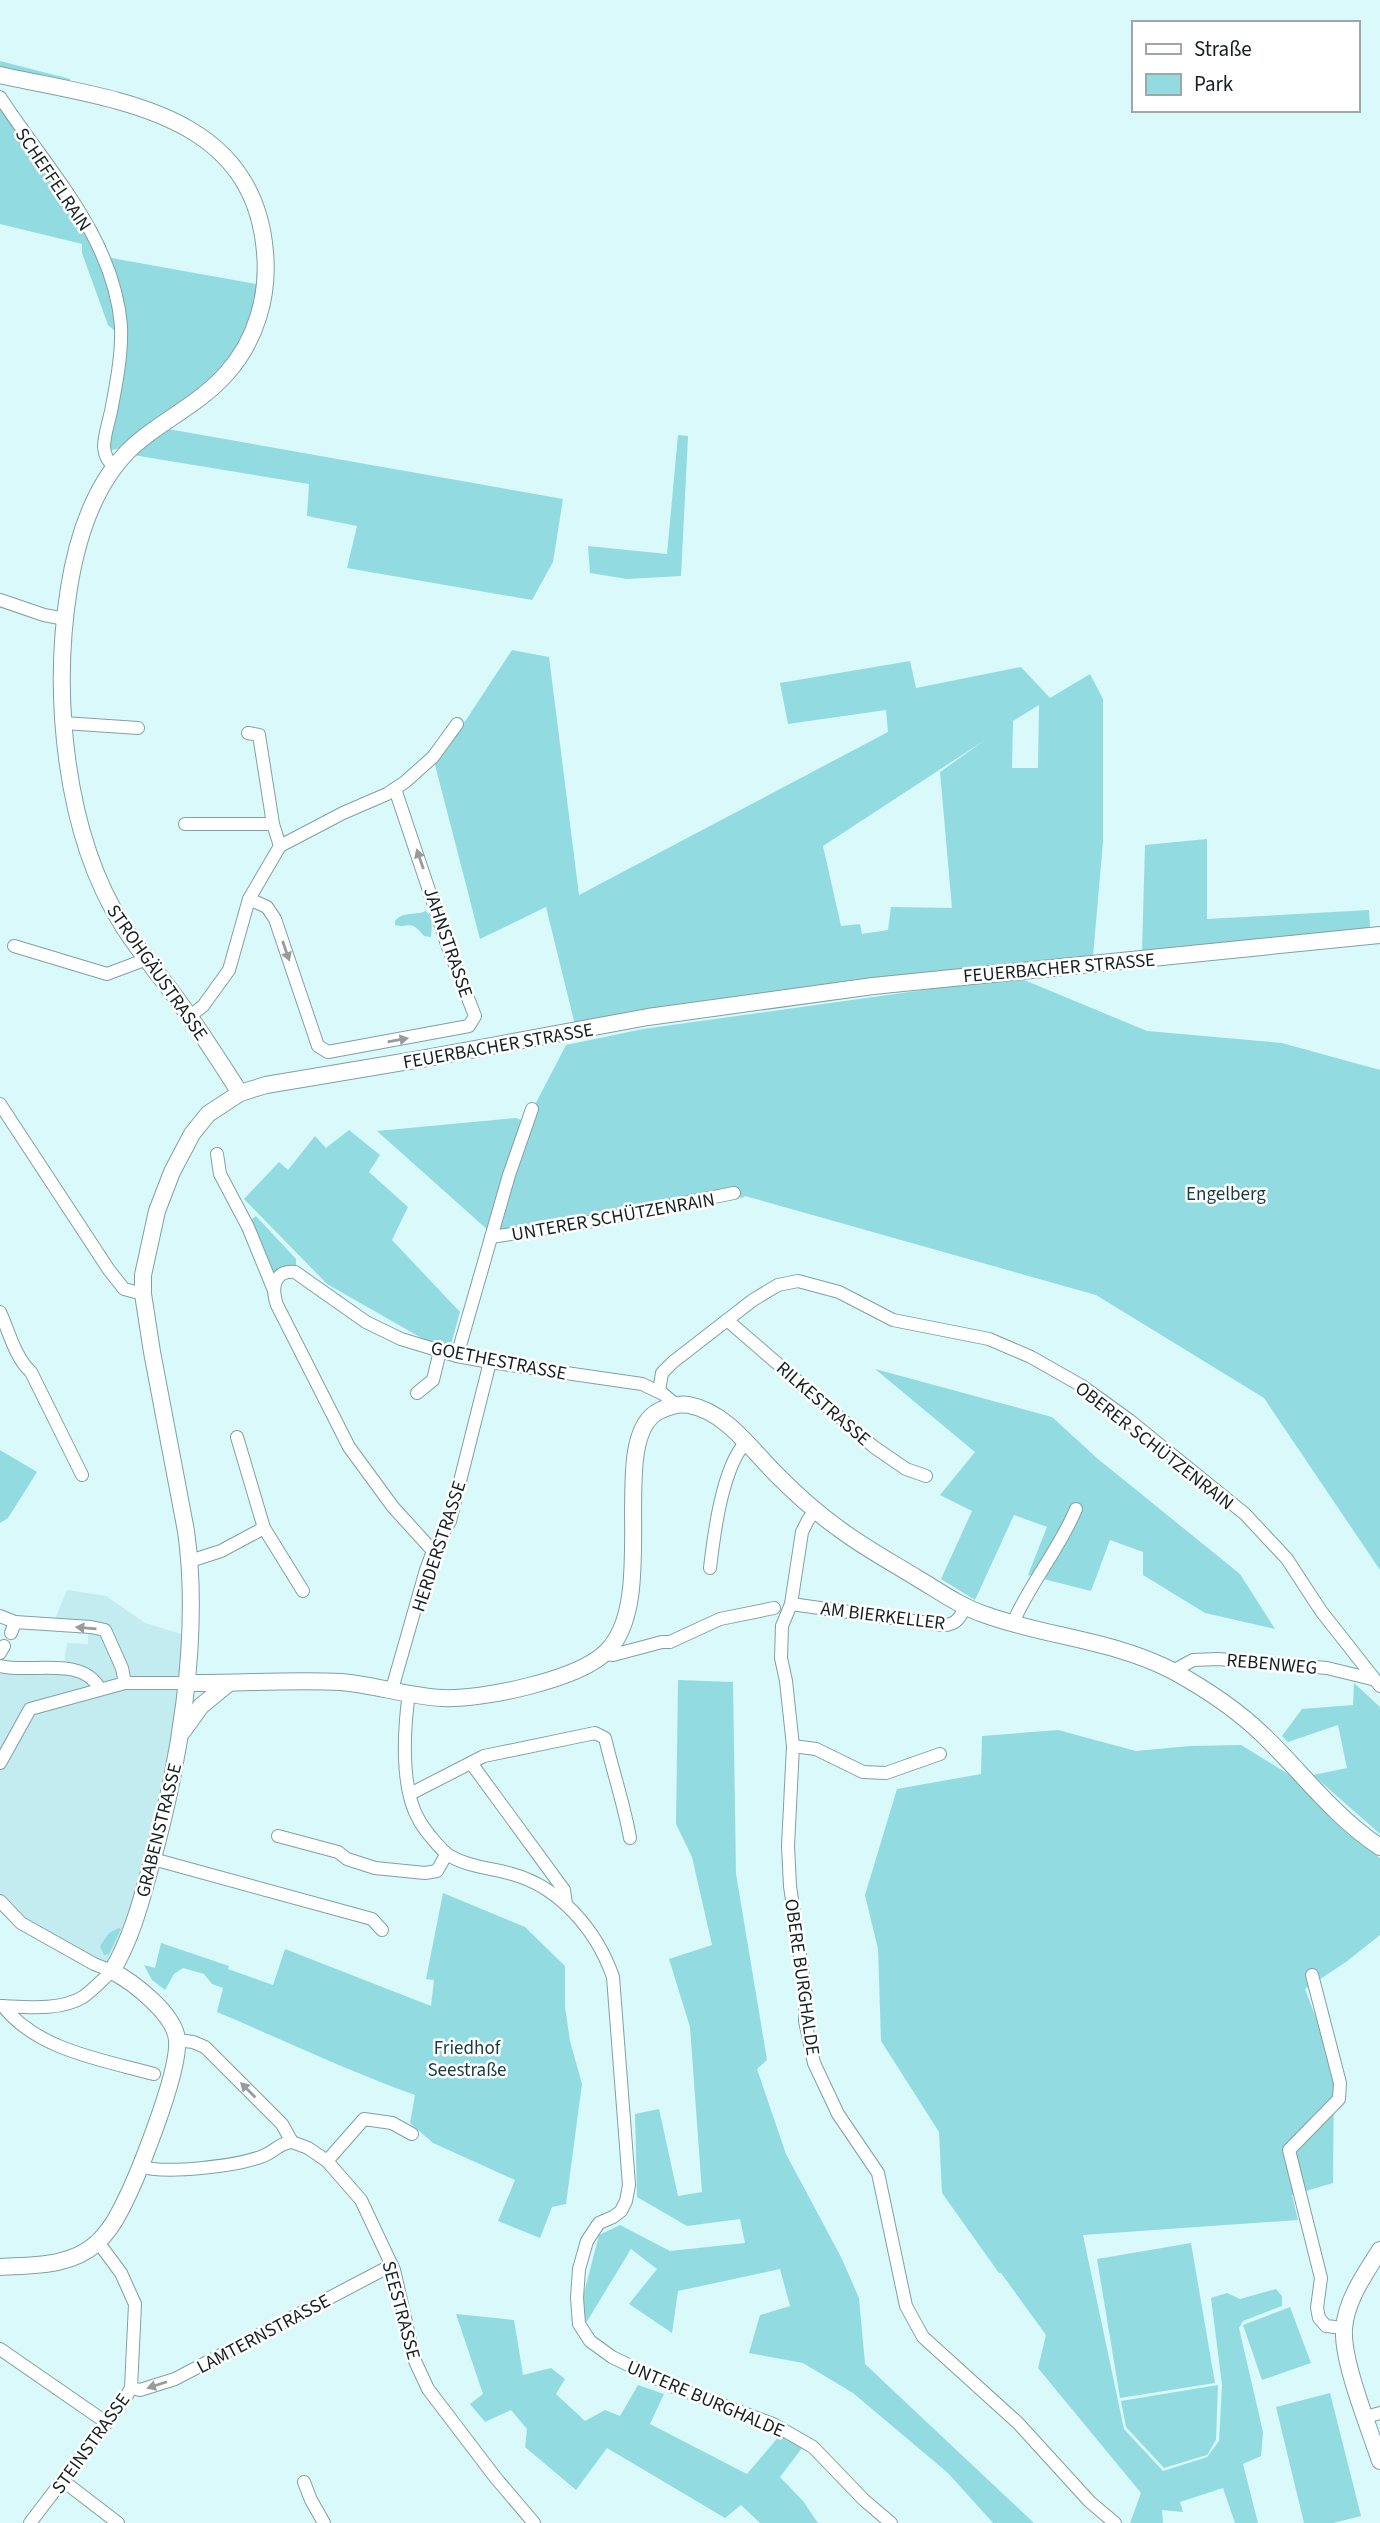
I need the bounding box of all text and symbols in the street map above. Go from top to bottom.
legend [1132,21,1359,112]
text: Straße [1194,34,1252,64]
text: Park [1194,69,1234,99]
street label: SCHEFFELRAIN [8,123,97,237]
one-way arrow [414,848,425,869]
street label: JAHNSTRASSE [416,884,479,1001]
street label: STROHGÄUSTRASSE [100,899,214,1046]
one-way arrow [281,940,292,961]
street label: FEUERBACHER STRASSE [962,947,1156,990]
street label: FEUERBACHER STRASSE [401,1016,595,1077]
one-way arrow [387,1034,409,1045]
park label: Engelberg [1186,1181,1266,1208]
street label: UNTERER SCHÜTZENRAIN [510,1186,717,1249]
street label: GOETHESTRASSE [428,1335,569,1388]
street label: RILKESTRASSE [770,1356,876,1453]
street label: OBERER SCHÜTZENRAIN [1069,1376,1239,1517]
street label: HERDERSTRASSE [405,1477,473,1616]
street label: AM BIERKELLER [819,1595,947,1638]
one-way arrow [75,1622,97,1633]
street label: REBENWEG [1225,1647,1318,1682]
street label: GRABENSTRASSE [130,1760,189,1900]
street label: OBERE BURGHALDE [777,1897,826,2057]
park label: Friedhof Seestraße [427,2035,507,2084]
one-way arrow [241,2082,257,2099]
street label: SEESTRASSE [374,2258,427,2363]
street label: LAMTERNSTRASSE [192,2288,335,2381]
street label: UNTERE BURGHALDE [622,2354,788,2445]
one-way arrow [147,2380,168,2391]
street label: STEINSTRASSE [46,2388,137,2500]

